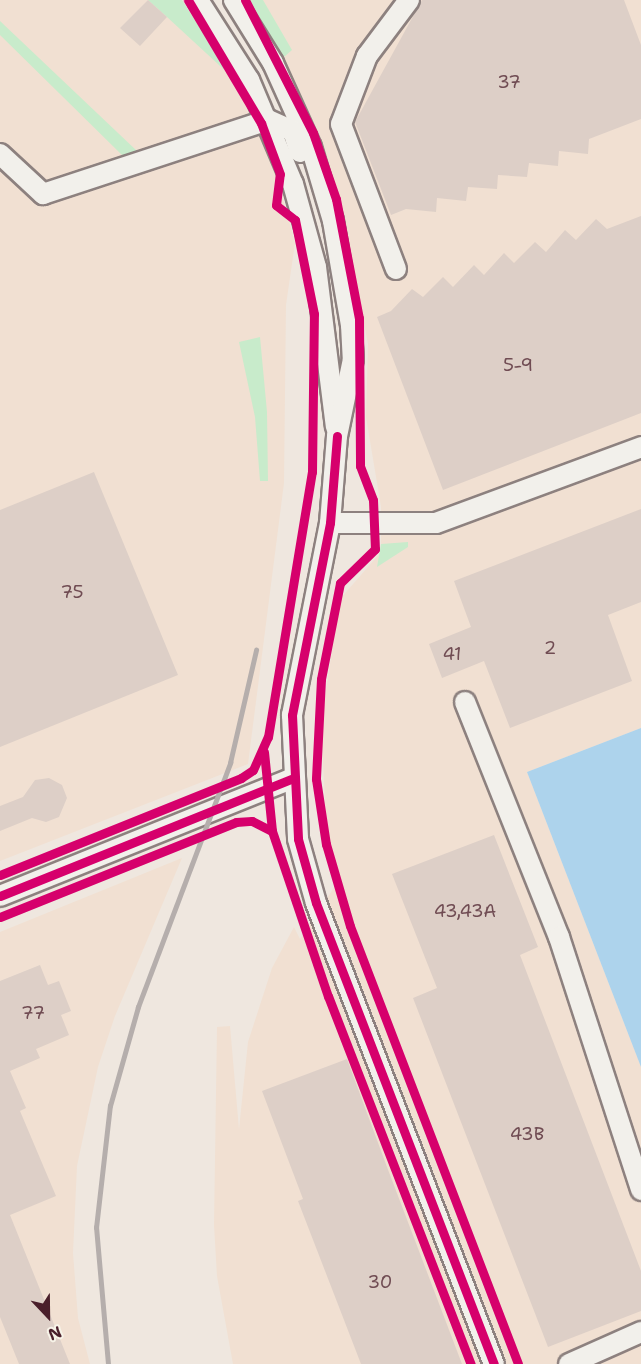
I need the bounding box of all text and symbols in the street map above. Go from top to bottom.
house number: 37 [497,71,521,93]
house number: 5-9 [503,354,533,376]
house number: 75 [61,581,83,603]
house number: 2 [544,637,556,659]
house number: 41 [442,643,462,665]
house number: 43,43A [434,900,496,922]
house number: 77 [21,1002,45,1024]
house number: 43B [510,1123,544,1145]
house number: 30 [368,1271,392,1293]
north arrow [18,1286,78,1346]
text: N [45,1321,65,1345]

